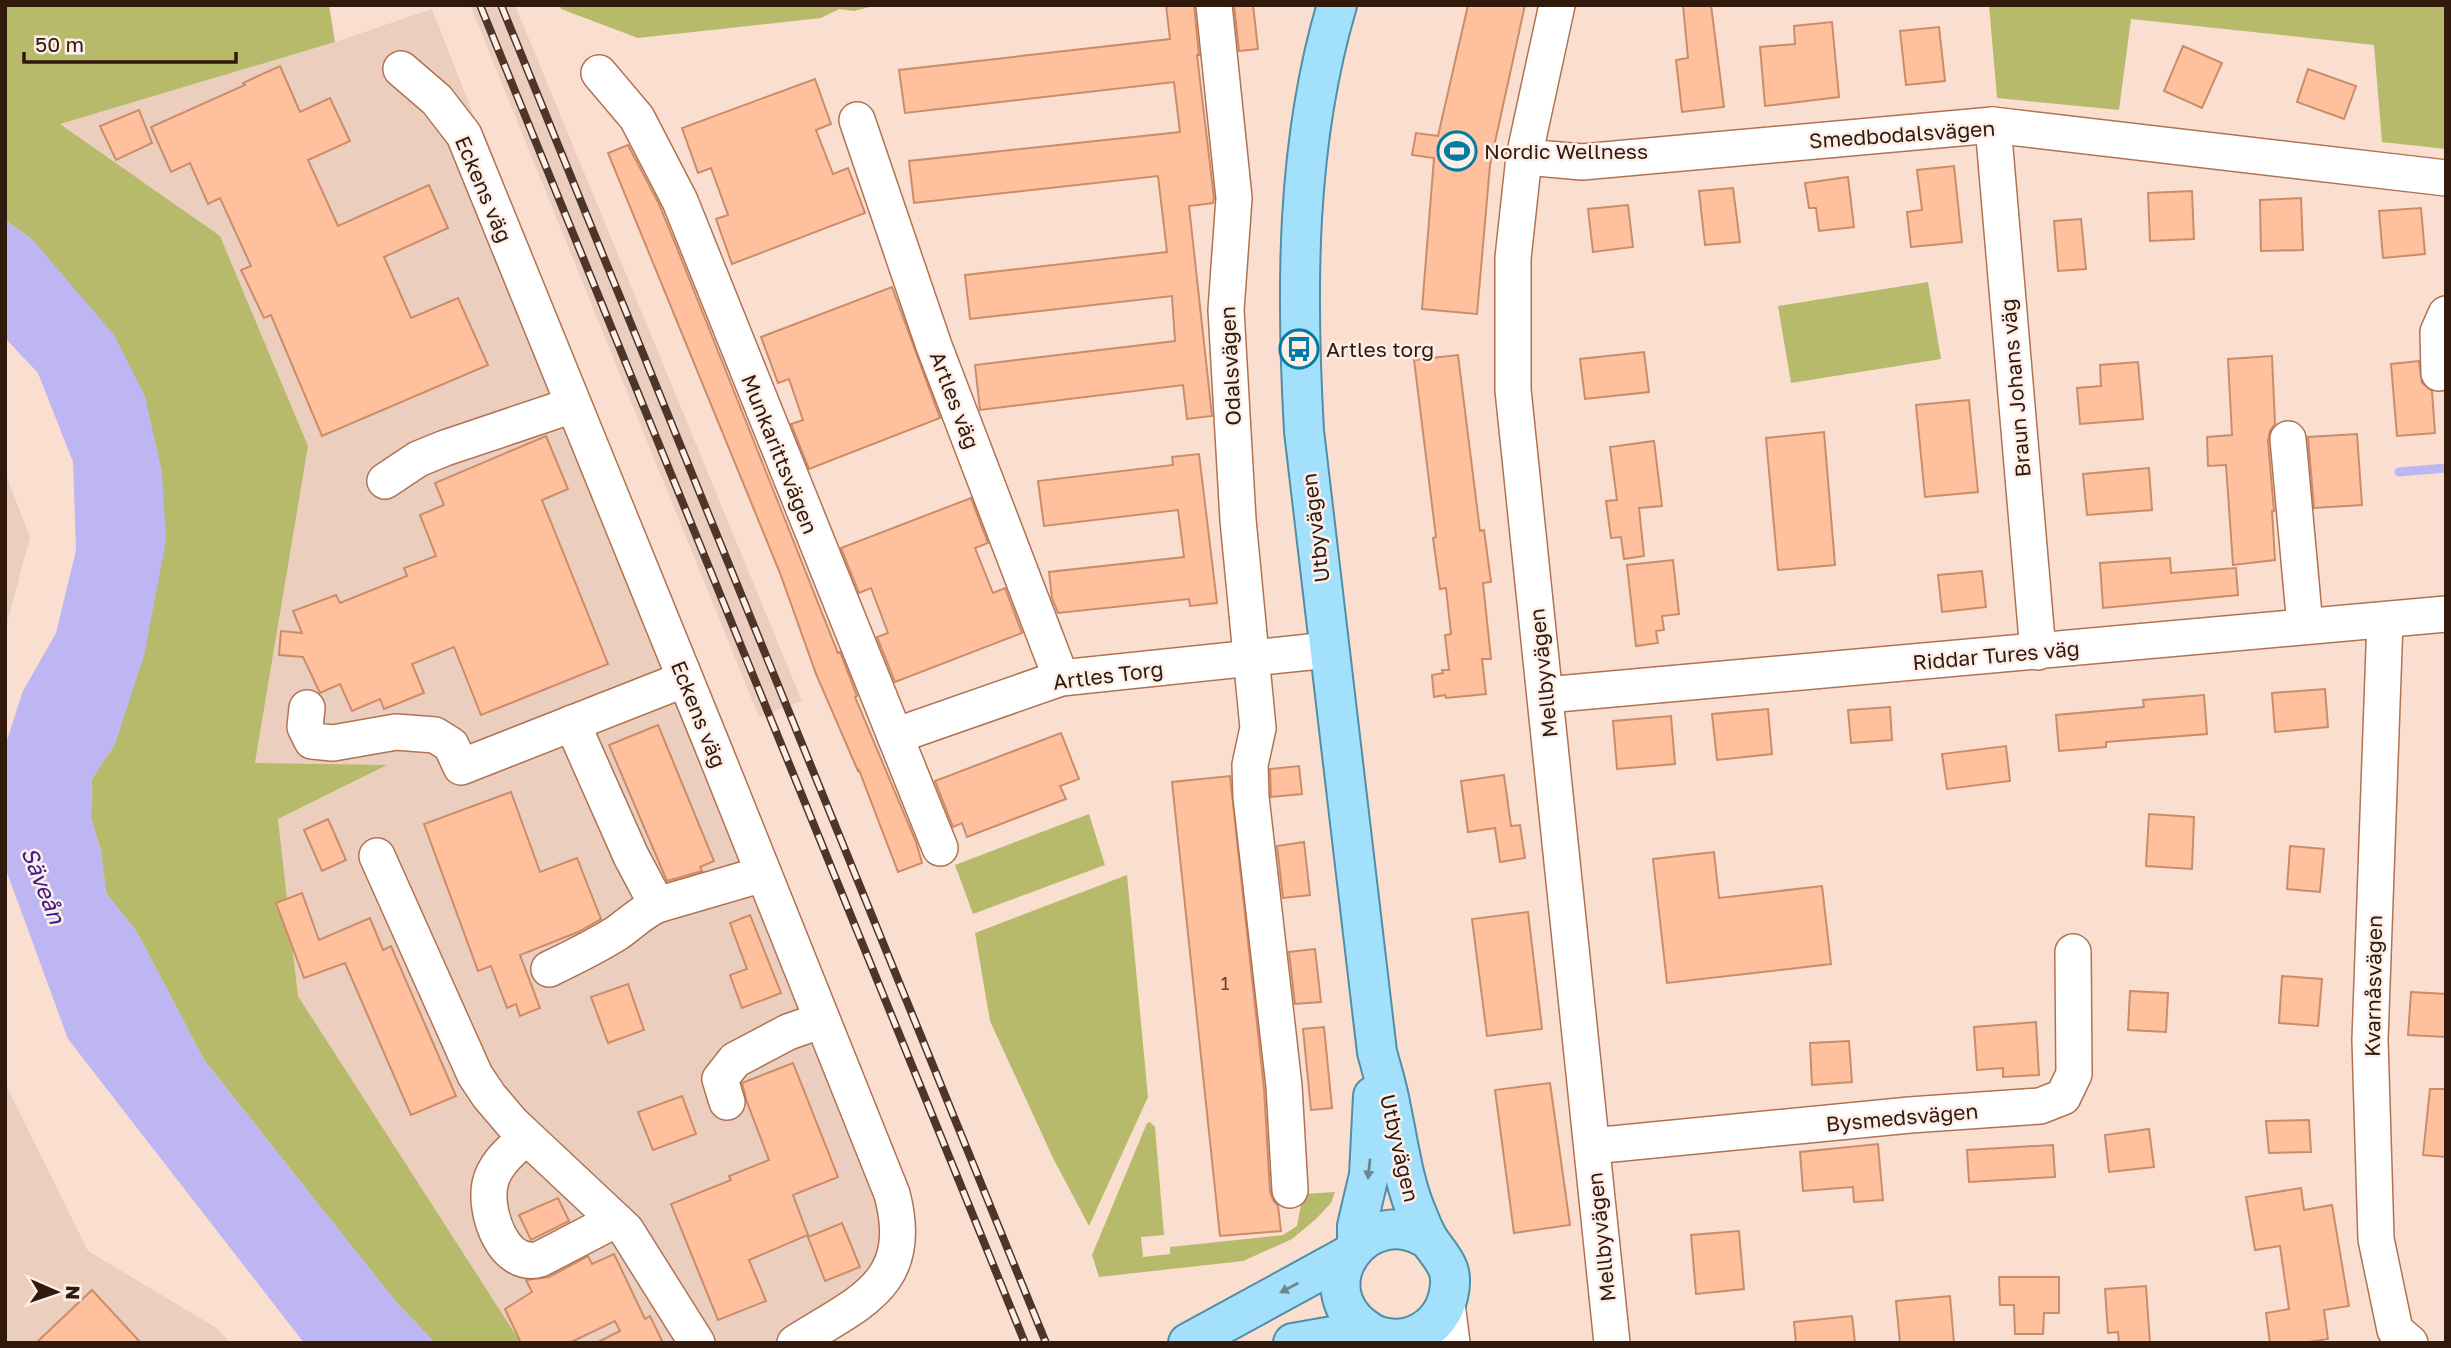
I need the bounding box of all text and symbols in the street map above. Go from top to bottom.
scale bar [24,21,236,65]
text: 50 m [35,31,84,57]
street label: Smedbodalsvägen [1808,115,1996,153]
sports icon: Nordic Wellness [1436,130,1478,172]
street label: Eckens väg [450,132,518,246]
place label: Nordic Wellness [1484,138,1648,164]
street label: Braun Johans väg [1994,298,2036,478]
street label: Odalsvägen [1214,306,1246,426]
bus stop icon: Artles torg [1278,328,1320,370]
place label: Artles torg [1326,336,1434,362]
street label: Artles väg [925,348,985,452]
street label: Munkarittsvägen [736,370,824,538]
street label: Utbyvägen [1295,472,1335,584]
street label: Mellbyvägen [1523,607,1563,739]
street label: Riddar Tures väg [1911,635,2081,675]
street label: Artles Torg [1051,655,1165,695]
street label: Eckens väg [666,657,732,771]
water label: Säveån [16,843,72,928]
street label: Kvarnåsvägen [2359,915,2387,1057]
house number: 1 [1221,972,1230,994]
street label: Utbyvägen [1375,1092,1425,1204]
street label: Bysmedsvägen [1825,1097,1979,1137]
one-way arrow [1363,1158,1374,1180]
street label: Mellbyvägen [1581,1171,1621,1303]
north arrow [21,1257,91,1327]
one-way arrow [1280,1282,1299,1294]
text: N [62,1285,85,1300]

